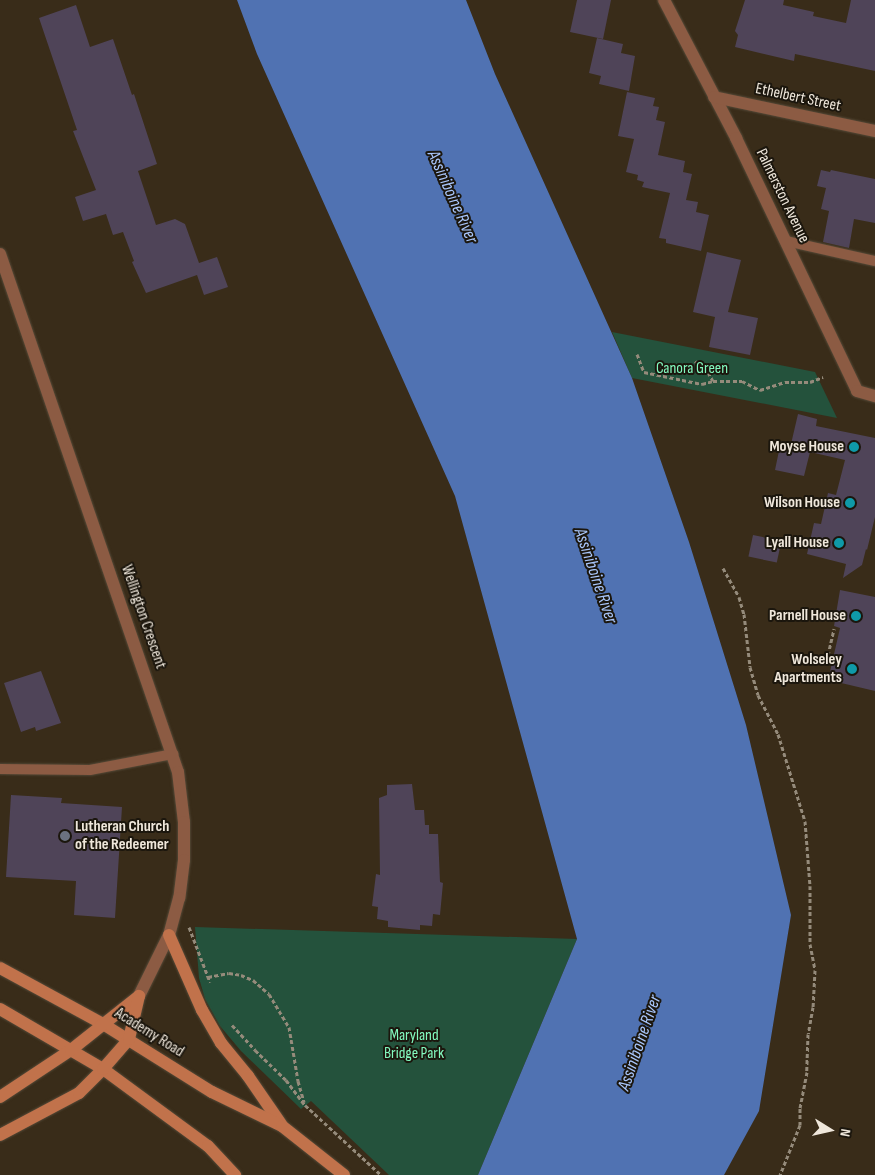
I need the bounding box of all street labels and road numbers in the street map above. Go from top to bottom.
street label: Ethelbert Street [754,80,842,116]
street label: Palmerston Avenue [751,146,813,246]
street label: Wellington Crescent [116,563,170,671]
street label: Academy Road [111,1004,187,1062]

